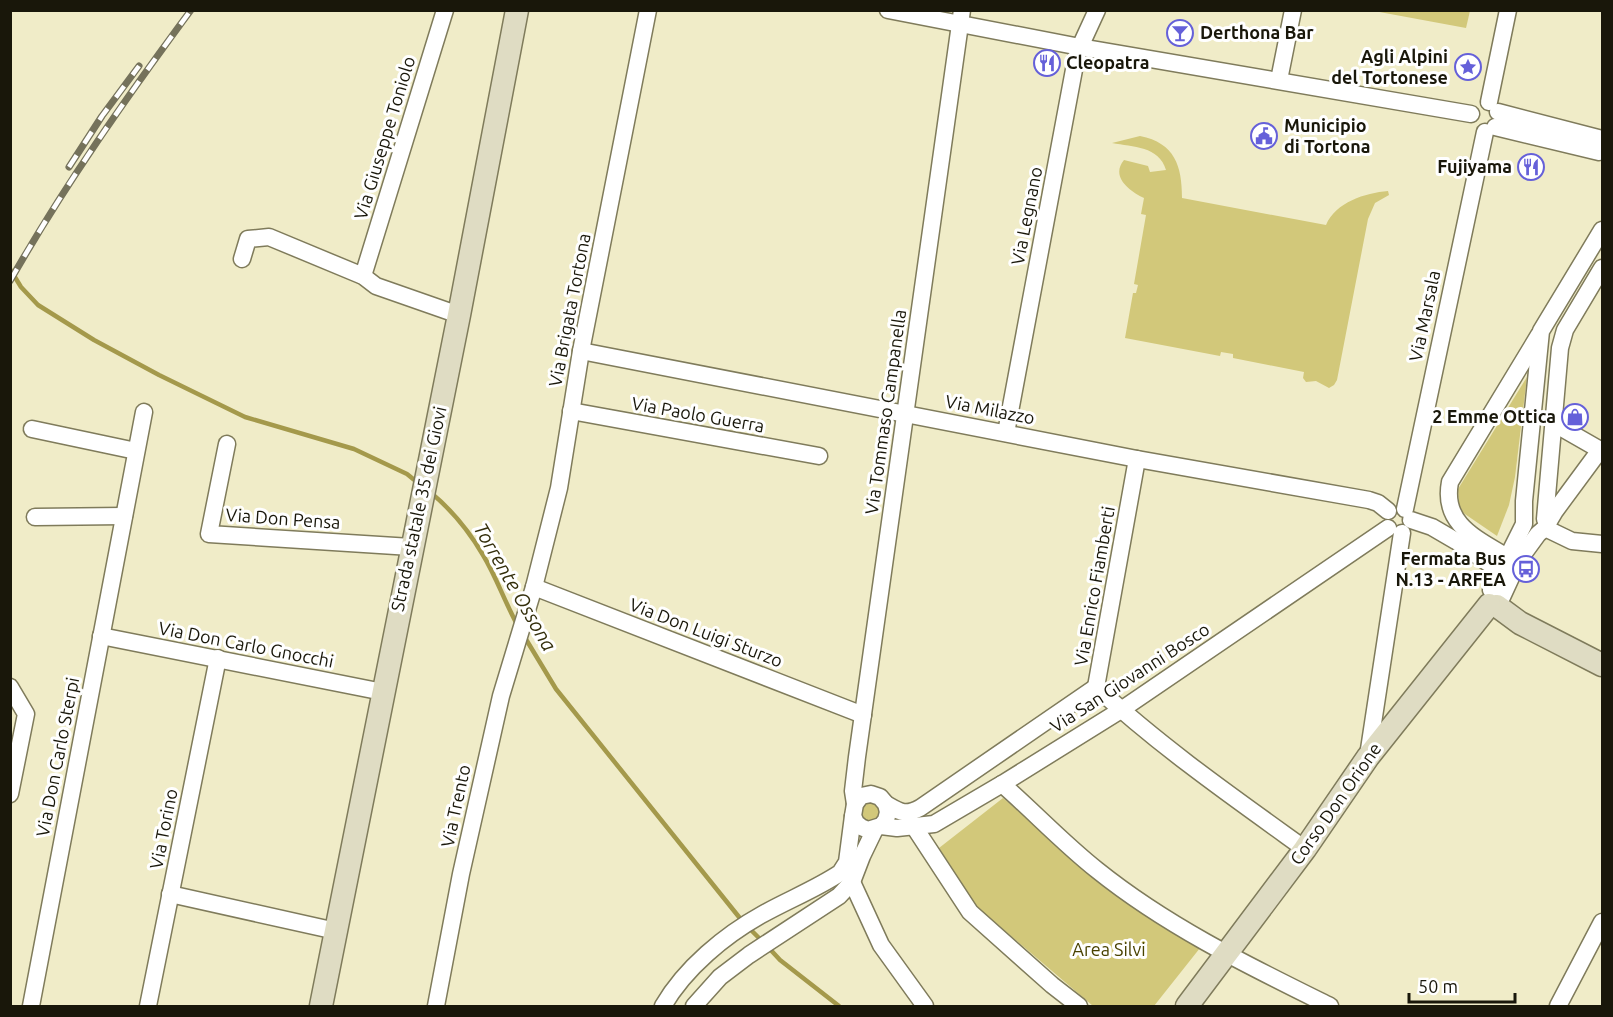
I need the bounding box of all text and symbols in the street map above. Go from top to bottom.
bar icon: Derthona Bar [1165,18,1195,48]
place label: Derthona Bar [1200,22,1314,42]
place label: Agli Alpini del Tortonese [1331,46,1448,87]
restaurant icon: Cleopatra [1032,48,1062,78]
place label: Cleopatra [1066,52,1150,72]
place icon: Agli Alpini del Tortonese [1453,52,1483,82]
street label: Via Giuseppe Toniolo [350,54,418,222]
place label: Municipio di Tortona [1284,115,1370,156]
public building icon: Municipio di Tortona [1249,121,1279,151]
restaurant icon: Fujiyama [1516,152,1546,182]
place label: Fujiyama [1437,156,1512,176]
street label: Via Legnano [1007,165,1045,267]
street label: Via Brigata Tortona [544,231,594,388]
street label: Via Marsala [1405,268,1443,363]
street label: Via Tommaso Campanella [861,308,909,516]
street label: Via Milazzo [944,391,1037,427]
street label: Via Paolo Guerra [630,392,766,436]
shop icon: 2 Emme Ottica [1560,402,1590,432]
street label: Strada statale 35 dei Giovi [387,405,450,613]
place label: 2 Emme Ottica [1432,406,1556,426]
street label: Via Don Pensa [225,504,341,532]
street label: Via Enrico Fiamberti [1070,504,1118,667]
water label: Torrente Ossona [469,519,562,655]
place label: Fermata Bus N.13 - ARFEA [1395,548,1506,589]
bus stop icon: Fermata Bus N.13 - ARFEA [1511,554,1541,584]
street label: Via Don Luigi Sturzo [627,594,786,670]
street label: Via Don Carlo Gnocchi [157,617,335,671]
street label: Via San Giovanni Bosco [1046,618,1213,736]
street label: Via Don Carlo Sterpi [32,675,82,838]
street label: Corso Don Orione [1286,739,1385,868]
street label: Via Trento [437,763,474,849]
street label: Via Torino [145,787,181,871]
park label: Area Silvi [1072,939,1146,959]
scale bar [1409,966,1516,1004]
text: 50 m [1418,976,1458,996]

